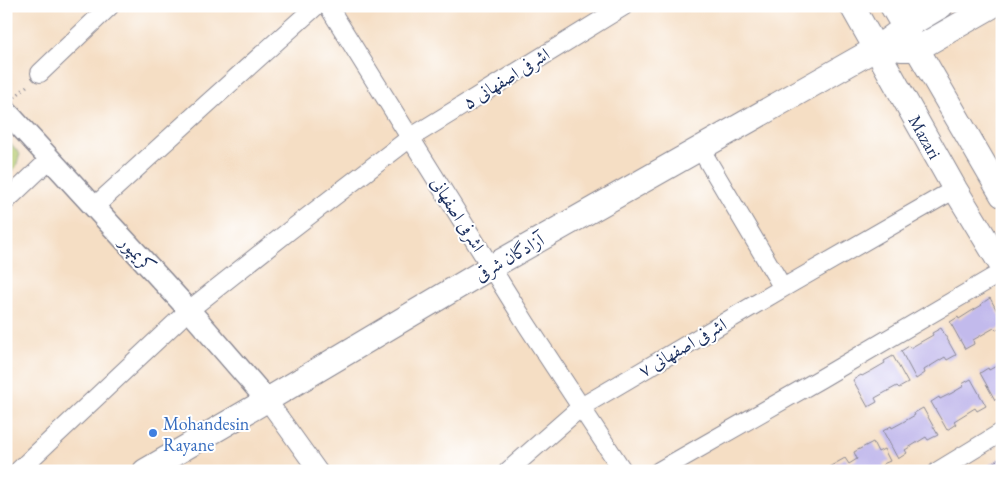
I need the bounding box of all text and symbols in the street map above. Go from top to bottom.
street label: اشرفی اصفهانی ۵ [458,42,554,115]
street label: Mazari [904,111,947,163]
street label: اشرفی اصفهانی [425,172,490,256]
street label: آزادگان شرقی [470,227,550,287]
street label: کریمپور [113,229,161,278]
street label: اشرفی اصفهانی ۷ [634,312,731,382]
place label: Mohandesin Rayane [163,412,250,456]
marker: Mohandesin Rayane [147,427,159,439]

